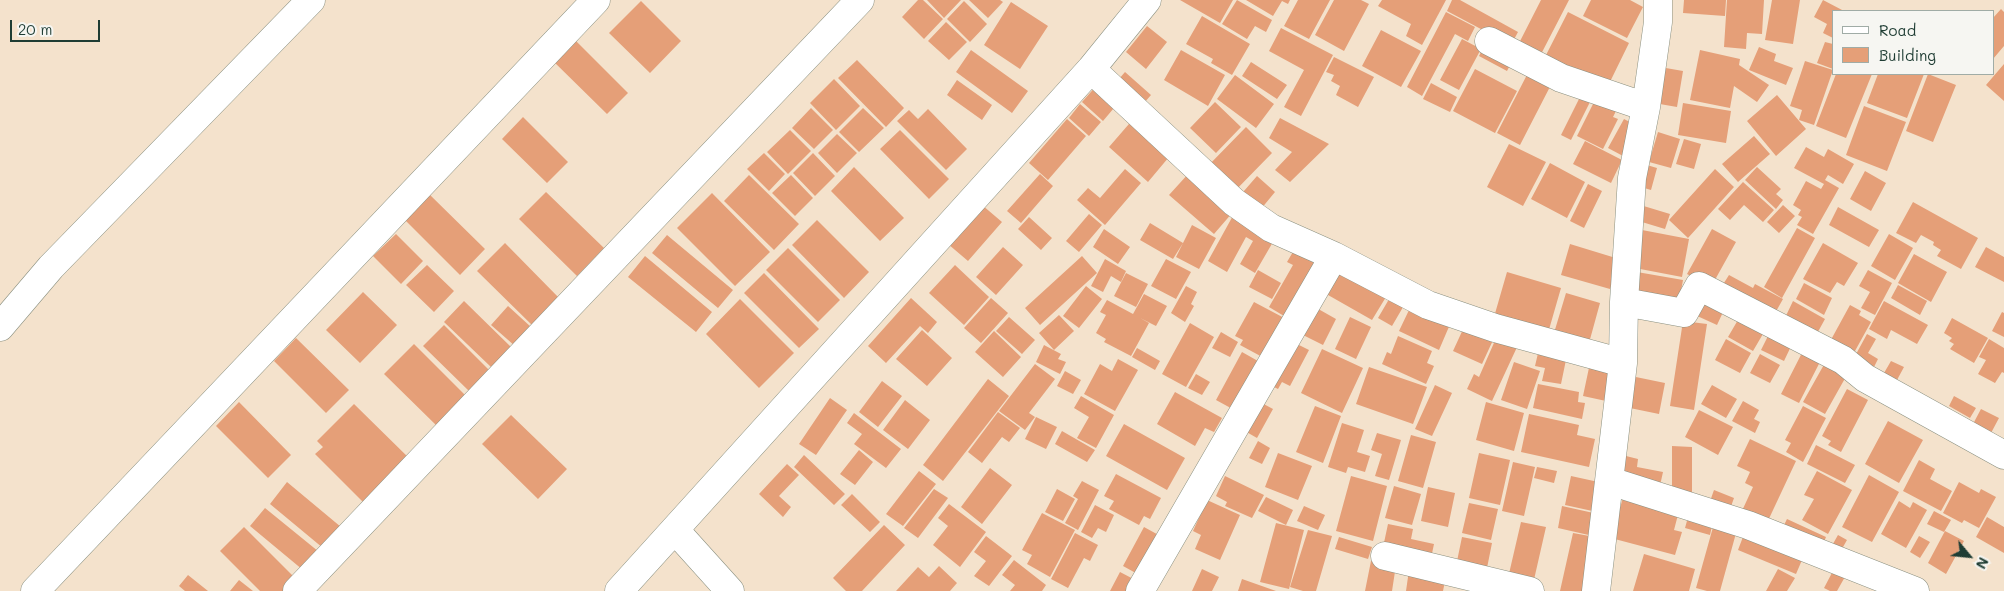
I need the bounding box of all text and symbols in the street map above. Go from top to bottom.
scale bar [12,10,102,42]
legend [1832,10,1994,75]
text: 20 m [18,19,52,39]
text: Road [1879,20,1916,40]
text: Building [1879,45,1936,65]
north arrow [1944,531,1994,581]
text: N [1972,554,1994,572]

